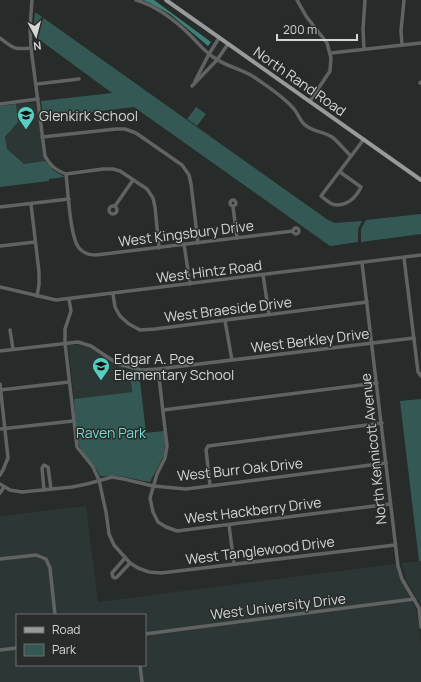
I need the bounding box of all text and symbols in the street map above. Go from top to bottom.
north arrow [16,16,56,56]
scale bar [277,16,357,42]
text: 200 m [283,21,317,38]
text: N [32,38,42,54]
street label: North Rand Road [250,42,350,120]
school or university icon: Glenkirk School [16,105,36,130]
place label: Glenkirk School [39,106,138,125]
street label: West Kingsbury Drive [117,215,255,251]
street label: West Hintz Road [155,255,263,287]
street label: West Braeside Drive [163,292,293,326]
street label: West Berkley Drive [250,323,370,357]
place label: Edgar A. Poe Elementary School [114,349,234,384]
school or university icon: Edgar A. Poe Elementary School [91,356,111,381]
street label: North Kennicott Avenue [356,372,390,526]
park label: Raven Park [76,423,147,442]
street label: West Burr Oak Drive [176,453,304,485]
street label: West Hackberry Drive [184,492,322,528]
street label: West Tanglewood Drive [184,531,336,569]
street label: West University Drive [209,588,347,624]
legend [16,614,146,666]
text: Road [52,621,80,638]
text: Park [52,641,77,658]

